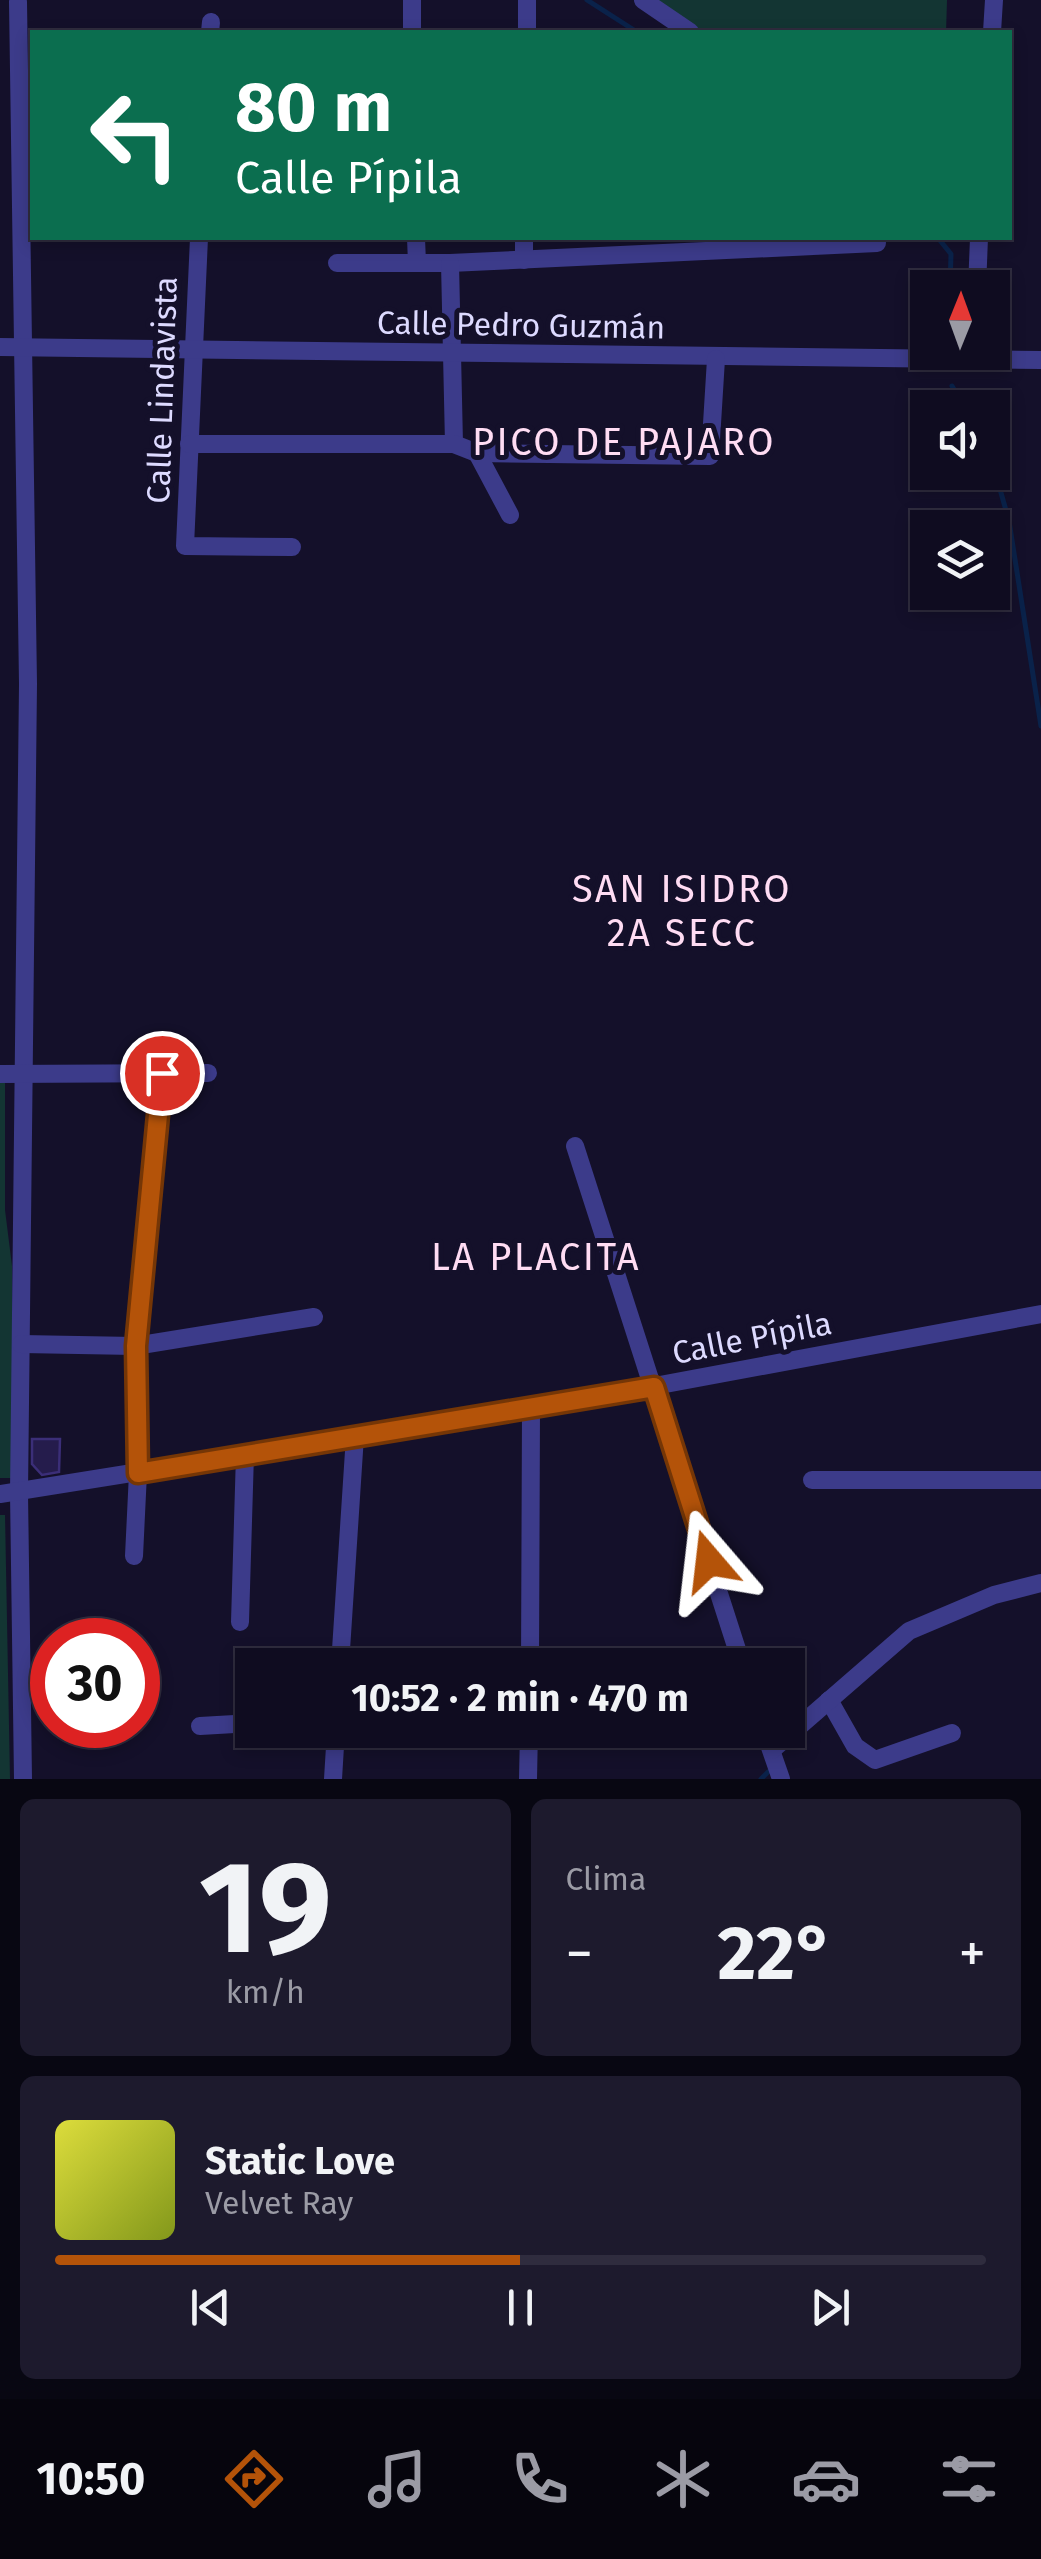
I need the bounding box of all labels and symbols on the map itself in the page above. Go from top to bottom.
north arrow [910,270,1010,370]
street label: Calle Lindavista [139,276,185,504]
street label: Calle Pedro Guzmán [377,303,665,347]
district label: PICO DE PAJARO [472,419,776,465]
district label: SAN ISIDRO 2A SECC [572,866,792,956]
pin [120,1031,205,1116]
district label: LA PLACITA [431,1234,641,1280]
street label: Calle Pípila [669,1304,835,1372]
position arrow [657,1509,761,1613]
speed limit sign: 30 [30,1618,160,1748]

